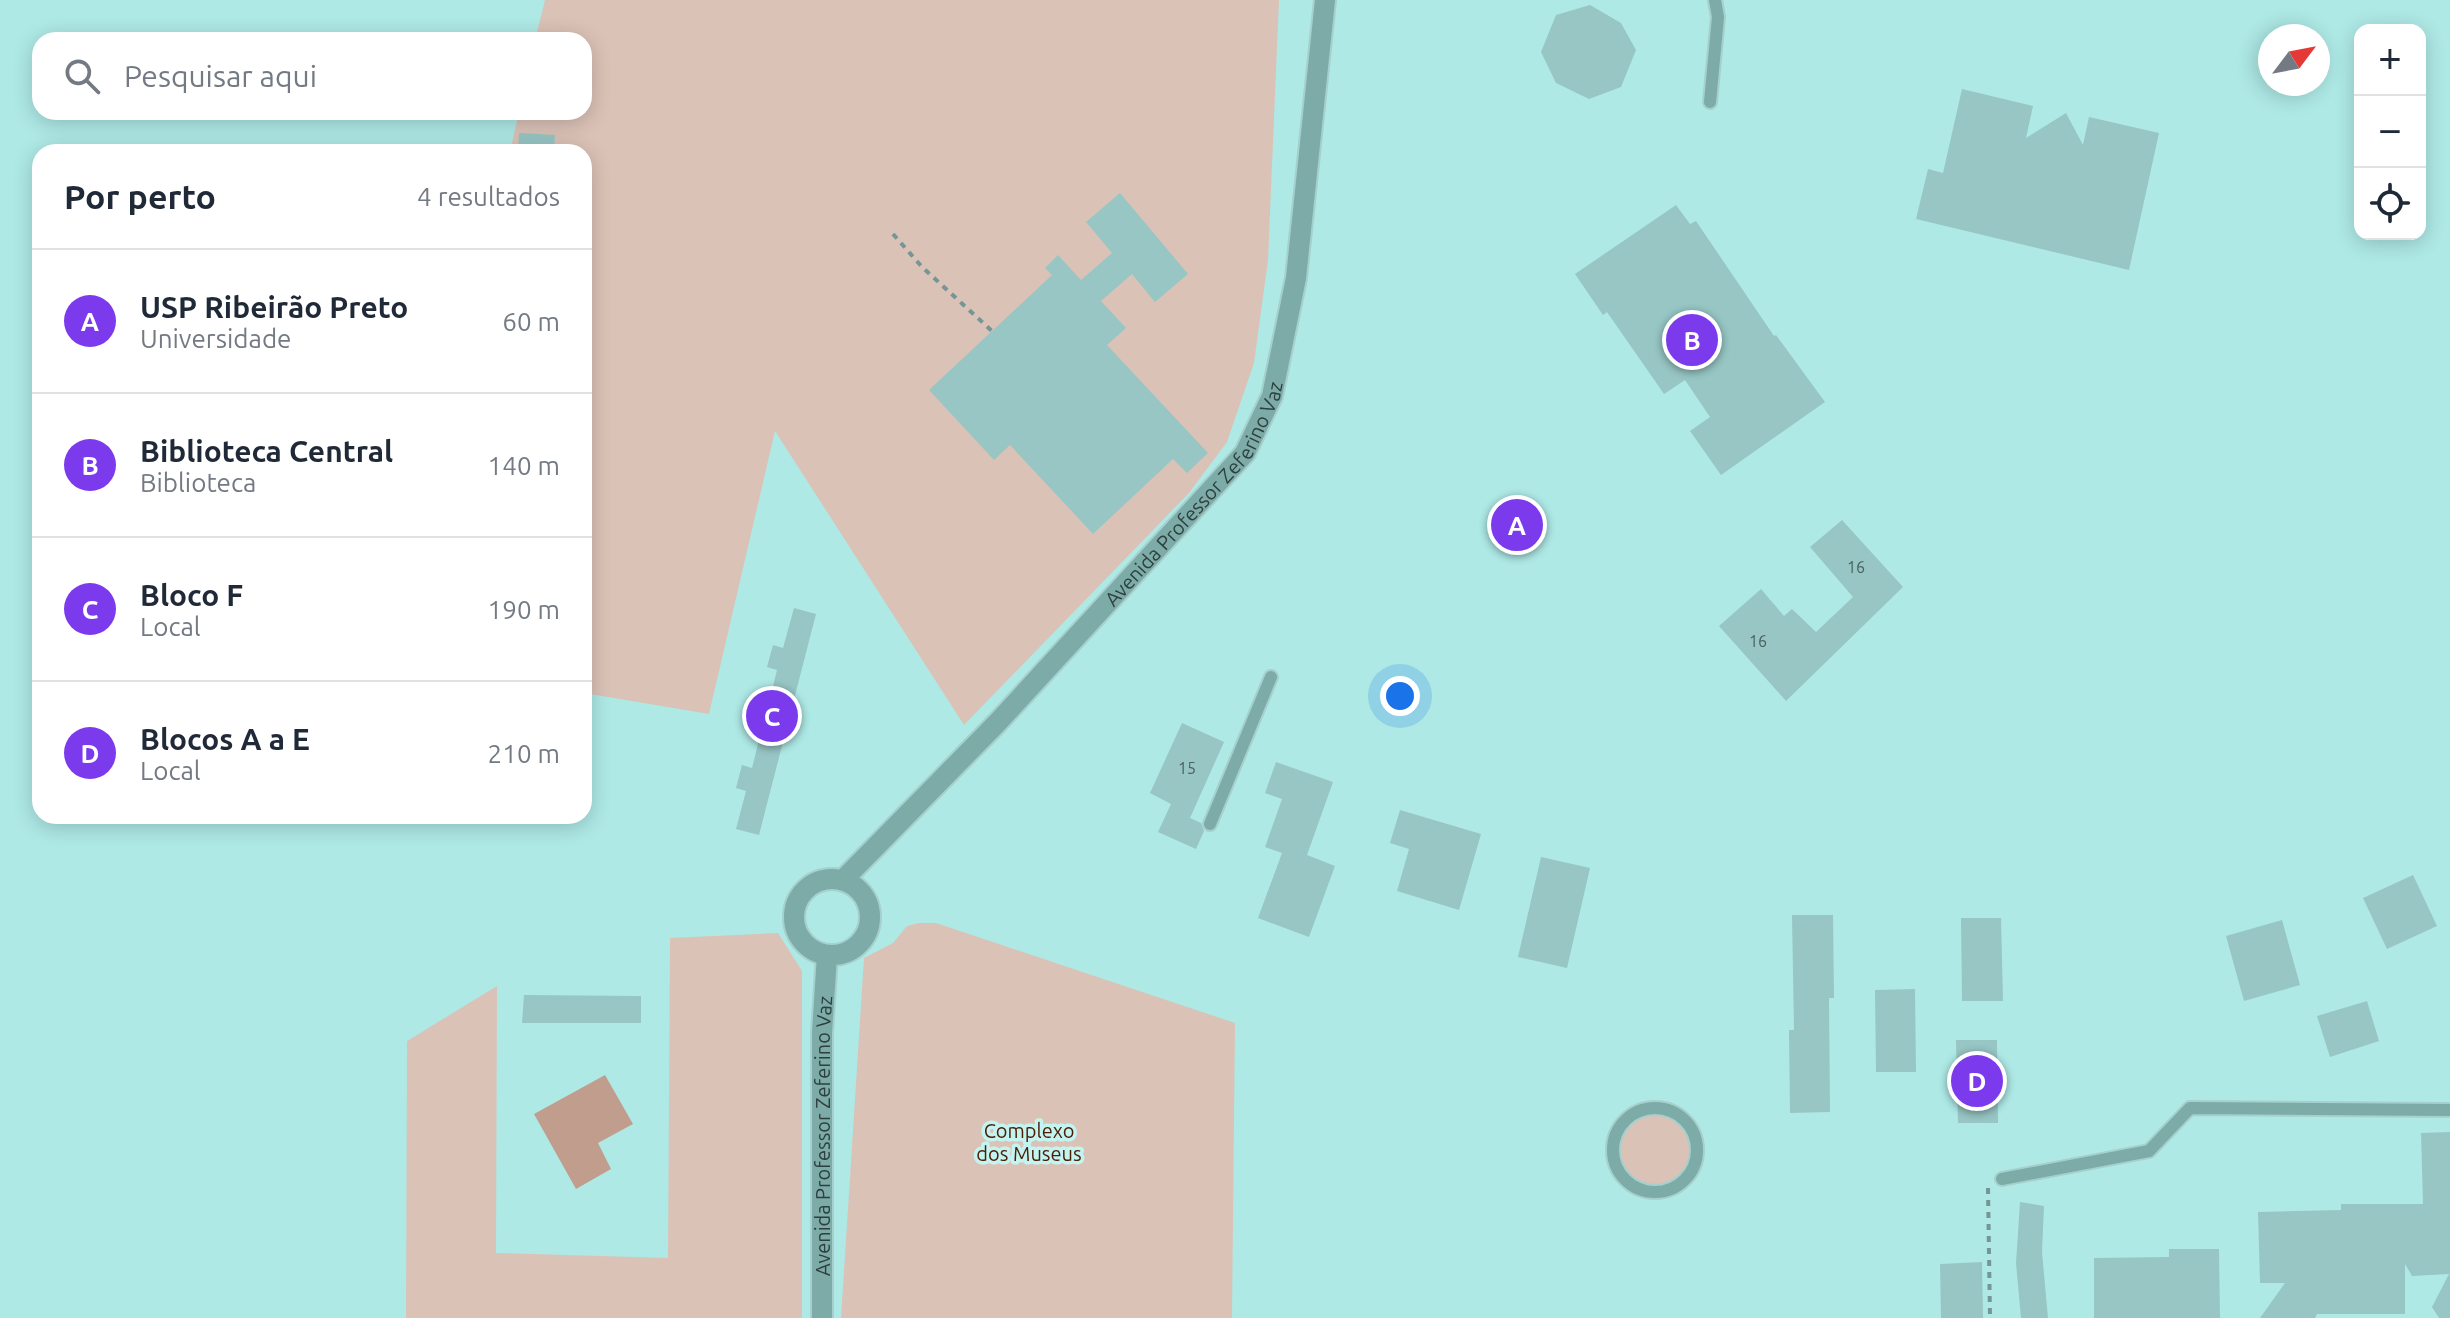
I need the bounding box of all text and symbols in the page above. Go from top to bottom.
north arrow [2258,24,2330,96]
map controls [2354,24,2426,240]
button: + [2354,24,2426,96]
search box [32,32,592,120]
icon: search [60,54,104,98]
text: Pesquisar aqui [124,59,317,93]
button: − [2354,96,2426,168]
button: locate [2354,168,2426,240]
text: Por perto [64,177,216,215]
text: 4 resultados [417,182,560,211]
text: USP Ribeirão Preto [140,290,408,324]
text: A [81,307,99,336]
text: 60 m [502,307,560,336]
pin: B [1666,310,1718,370]
text: Universidade [140,324,291,353]
street label: Avenida Professor Zeferino Vaz [1099,379,1286,610]
text: Biblioteca Central [140,434,393,468]
text: B [81,451,99,480]
text: 140 m [488,451,560,480]
text: Biblioteca [140,468,256,497]
pin: A [1491,495,1543,555]
house number: 16 [1847,558,1865,576]
text: Bloco F [140,578,243,612]
text: C [82,595,98,624]
text: 190 m [488,595,560,624]
text: Local [140,612,201,641]
house number: 16 [1749,632,1767,650]
your location [1380,676,1420,716]
pin: C [746,686,798,746]
text: Blocos A a E [140,722,310,756]
text: D [81,739,99,768]
text: 210 m [488,739,560,768]
text: Local [140,756,201,785]
house number: 15 [1178,759,1196,777]
street label: Avenida Professor Zeferino Vaz [811,995,836,1276]
pin: D [1951,1051,2003,1111]
park label: Complexo dos Museus [976,1119,1082,1165]

